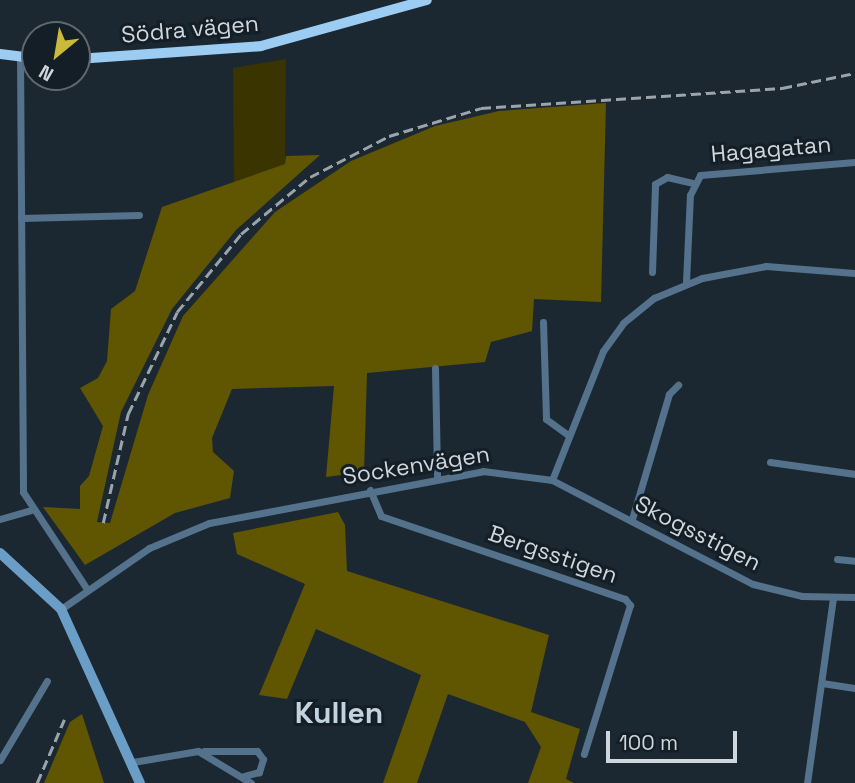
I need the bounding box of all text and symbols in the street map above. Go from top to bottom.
street label: Södra vägen [120,9,260,49]
north arrow [21,21,91,91]
text: N [34,59,58,87]
street label: Hagagatan [710,130,832,168]
street label: Sockenvägen [340,440,492,490]
street label: Skogsstigen [630,489,766,577]
street label: Bergsstigen [485,519,621,589]
district label: Kullen [295,695,383,731]
scale bar [610,716,741,760]
text: 100 m [619,729,678,756]

